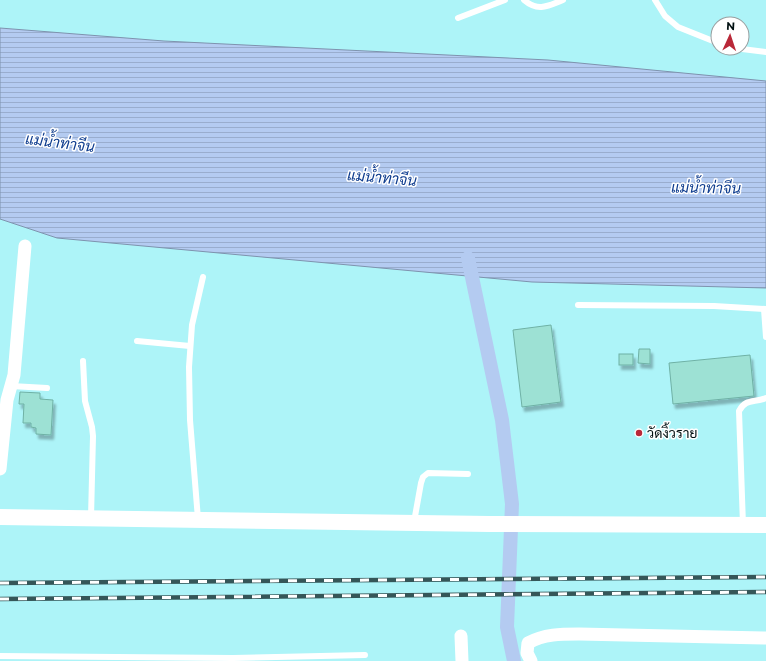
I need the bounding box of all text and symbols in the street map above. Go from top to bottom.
north arrow [710,16,750,56]
text: N [726,19,735,33]
water label: แม่น้ำท่าจีน [24,126,97,156]
water label: แม่น้ำท่าจีน [346,162,418,190]
water label: แม่น้ำท่าจีน [671,174,742,198]
place label: วัดงิ้วราย [647,422,698,442]
marker: วัดงิ้วราย [634,428,644,438]

